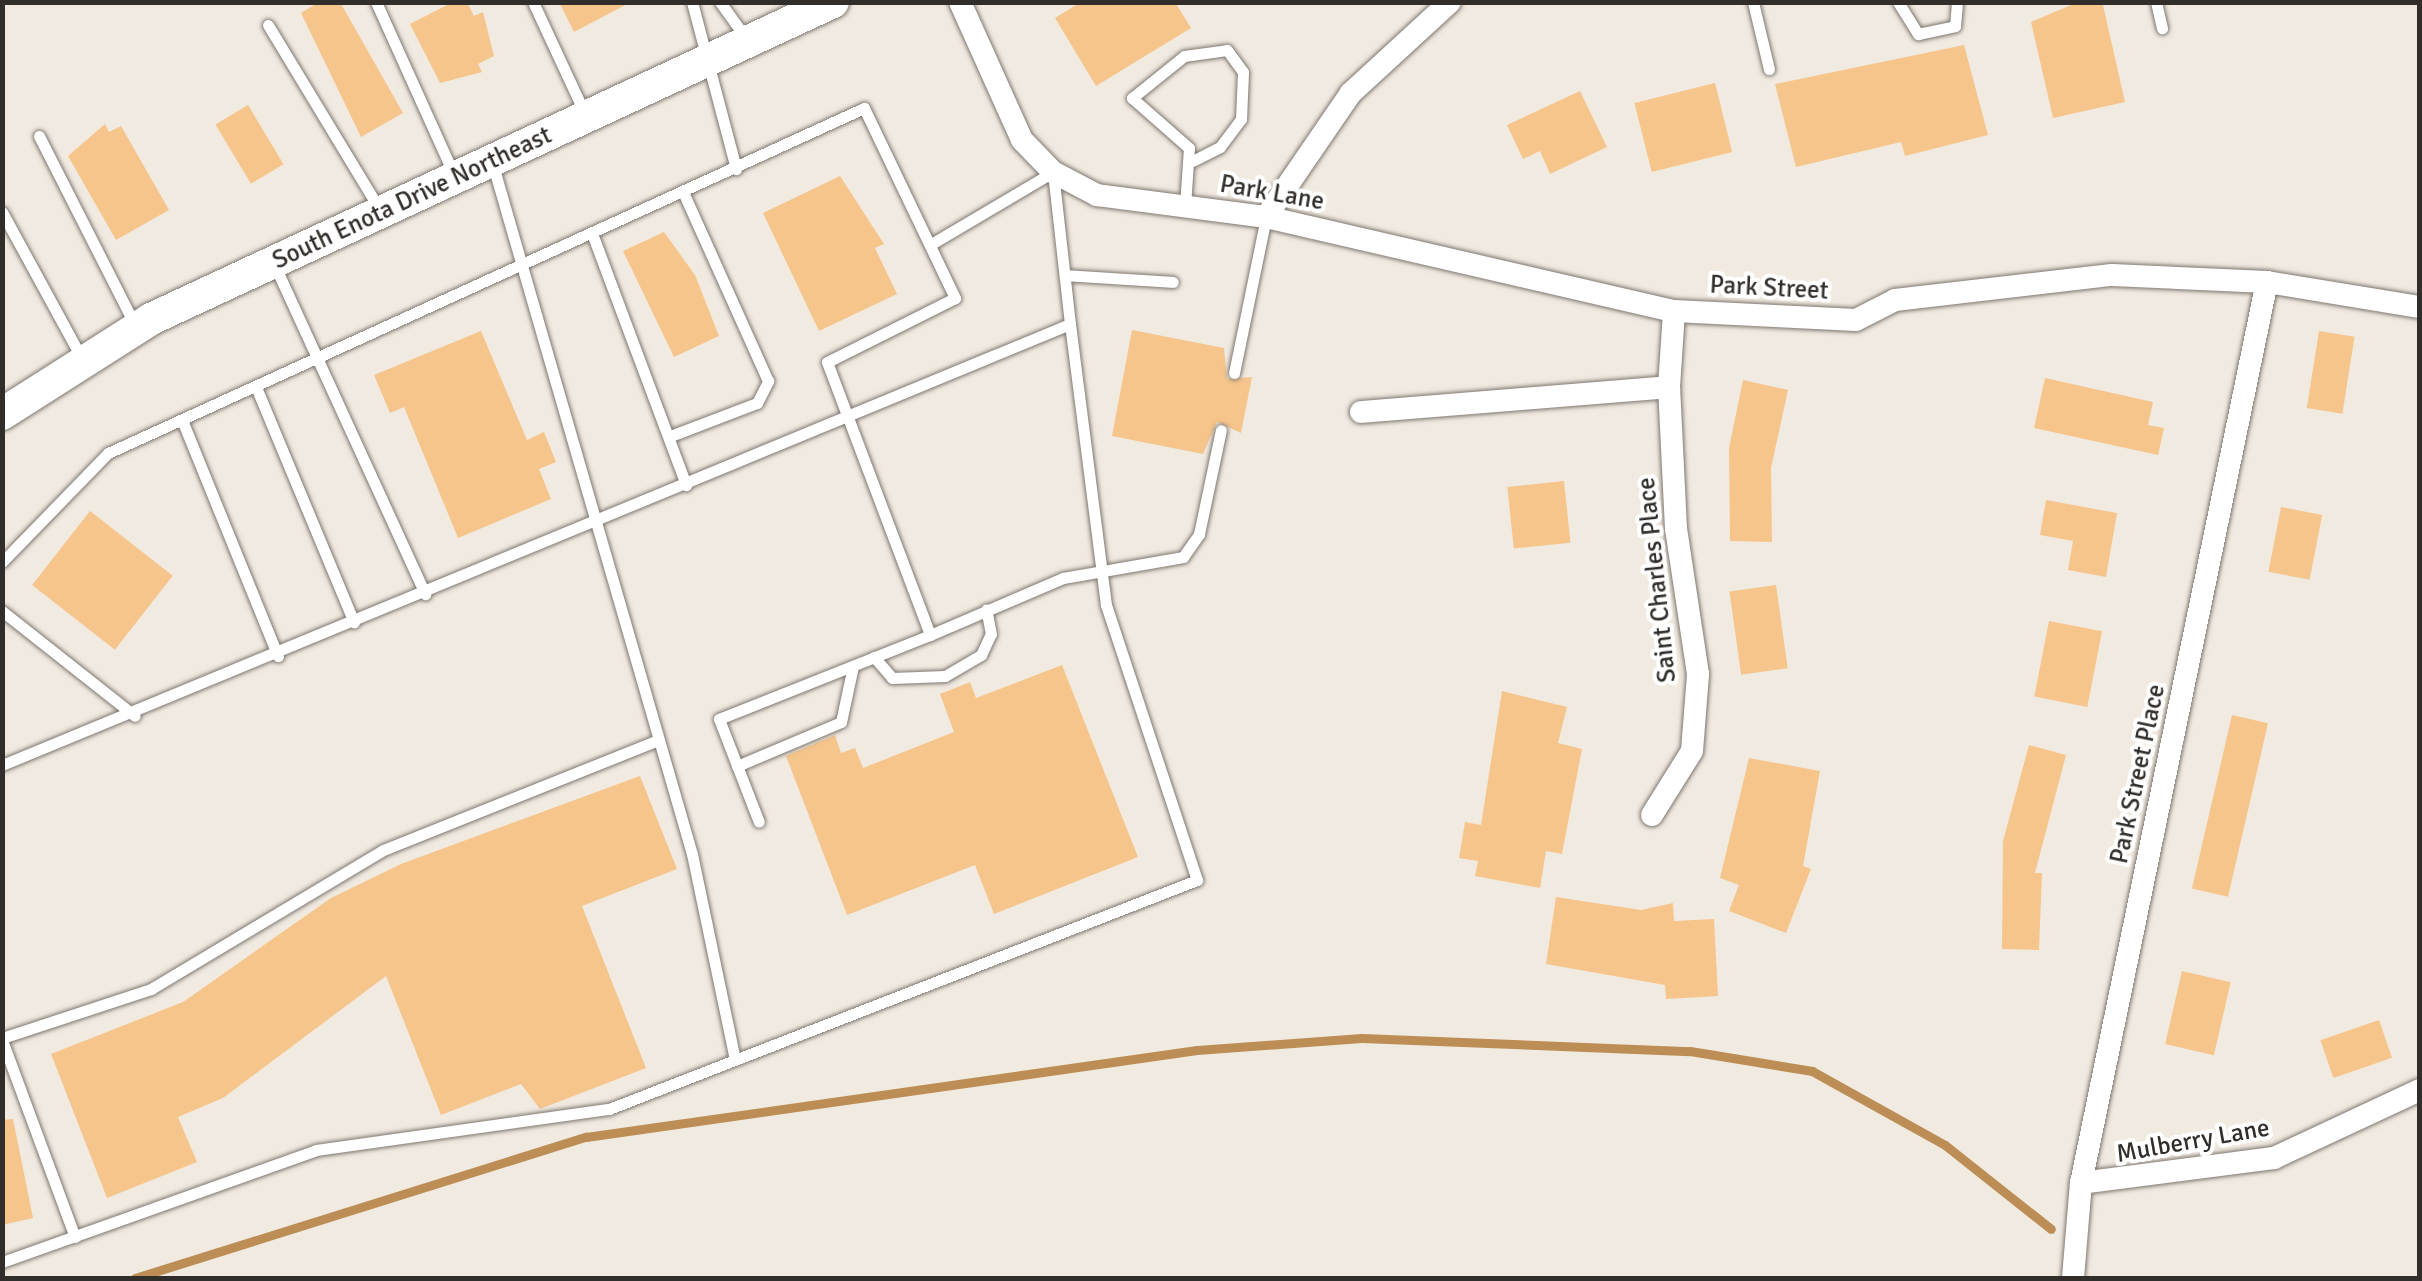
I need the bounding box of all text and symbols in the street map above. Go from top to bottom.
street label: South Enota Drive Northeast [268,120,556,276]
street label: Park Lane [1218,169,1326,217]
street label: Park Street [1709,270,1829,306]
street label: Saint Charles Place [1631,476,1683,684]
street label: Park Street Place [2104,682,2172,866]
street label: Mulberry Lane [2114,1113,2272,1169]

